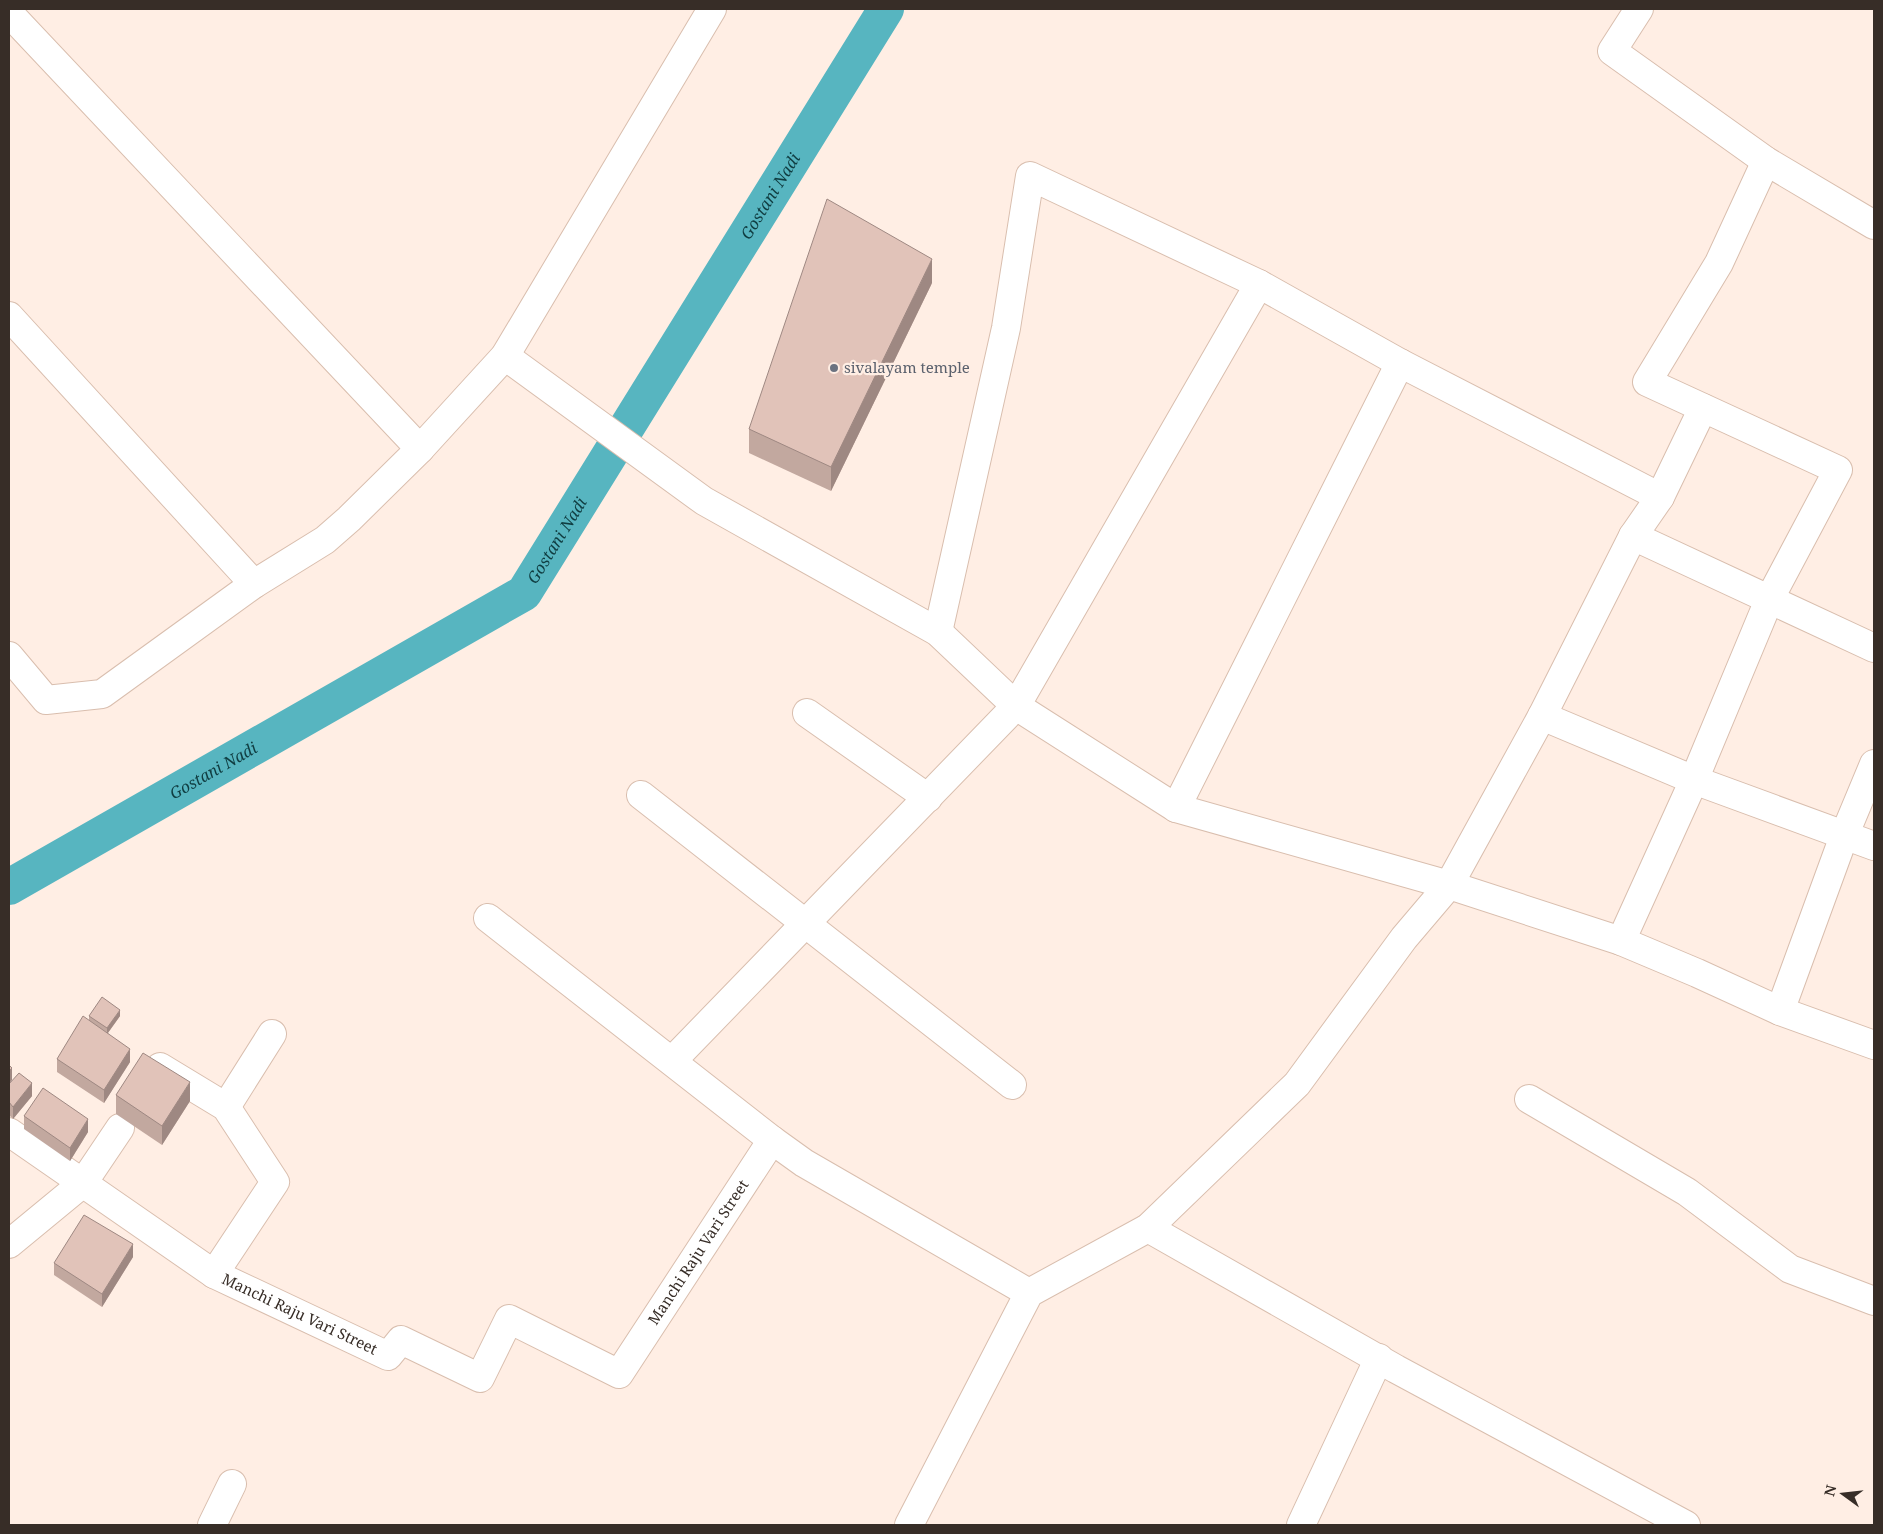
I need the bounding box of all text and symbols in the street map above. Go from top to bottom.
water label: Gostani Nadi [735,149,805,243]
place label: sivalayam temple [844,357,970,377]
marker: sivalayam temple [828,362,840,374]
water label: Gostani Nadi [522,493,592,588]
water label: Gostani Nadi [165,737,261,804]
street label: Manchi Raju Vari Street [643,1175,752,1328]
street label: Manchi Raju Vari Street [219,1268,381,1359]
north arrow [1818,1469,1868,1519]
text: N [1819,1483,1841,1498]

